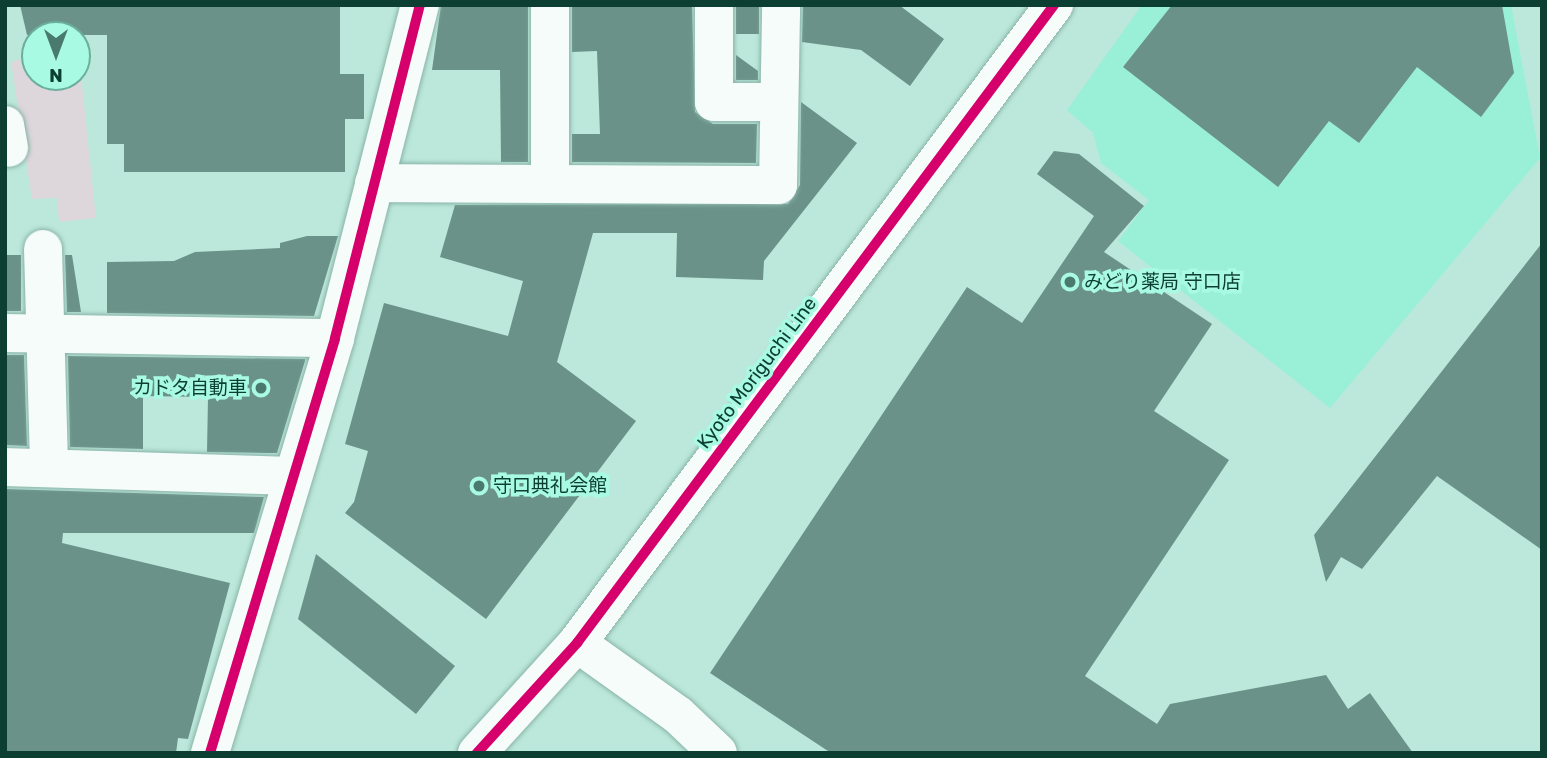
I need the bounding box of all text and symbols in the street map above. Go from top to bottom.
north arrow [21,21,91,91]
text: N [49,64,63,87]
place label: みどり薬局 守口店 [1084,271,1241,293]
marker: みどり薬局 守口店 [1062,274,1078,290]
street label: Kyoto Moriguchi Line [693,293,821,453]
place label: カドタ自動車 [133,377,247,399]
marker: カドタ自動車 [253,380,269,396]
place label: 守口典礼会館 [493,475,607,497]
marker: 守口典礼会館 [471,478,487,494]

